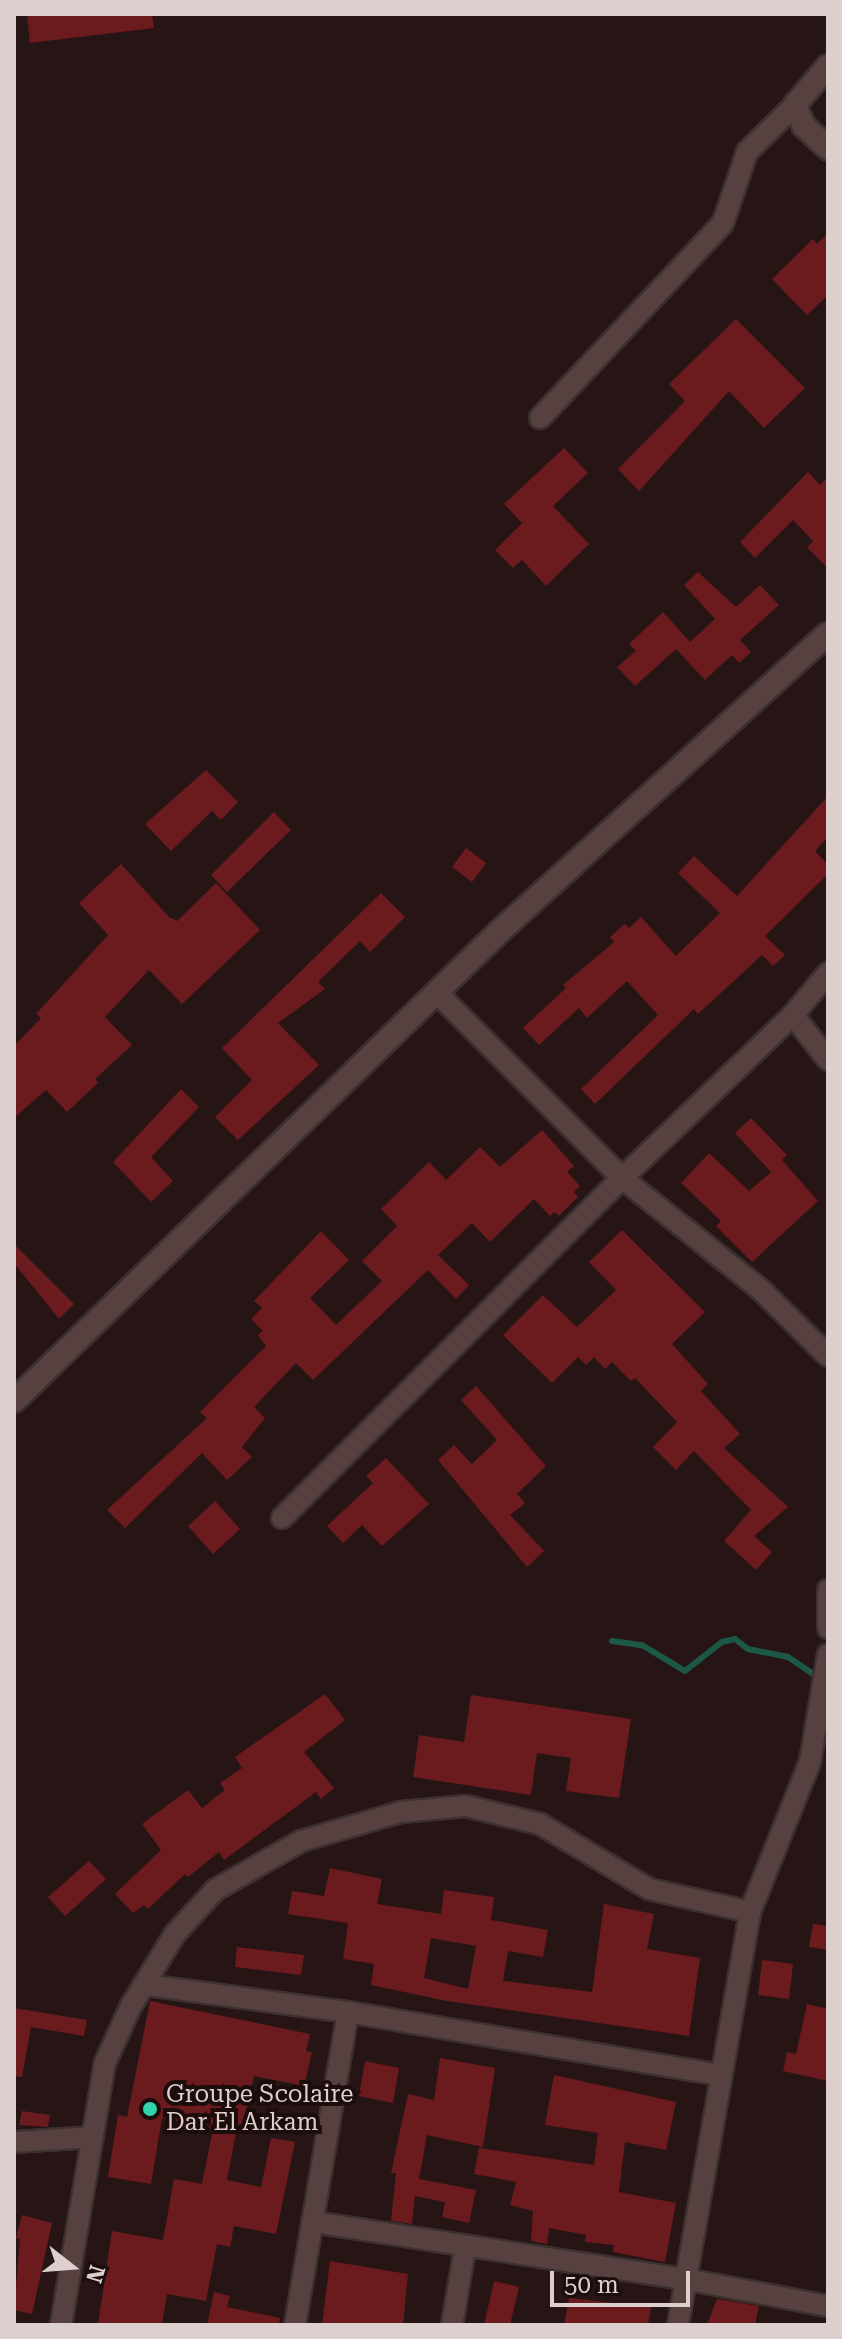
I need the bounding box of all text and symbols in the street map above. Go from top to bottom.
place label: Groupe Scolaire Dar El Arkam [166,2081,353,2137]
marker: Groupe Scolaire Dar El Arkam [141,2100,159,2118]
north arrow [32,2227,112,2307]
scale bar [554,2255,694,2305]
text: N [81,2262,110,2286]
text: 50 m [564,2271,619,2299]

